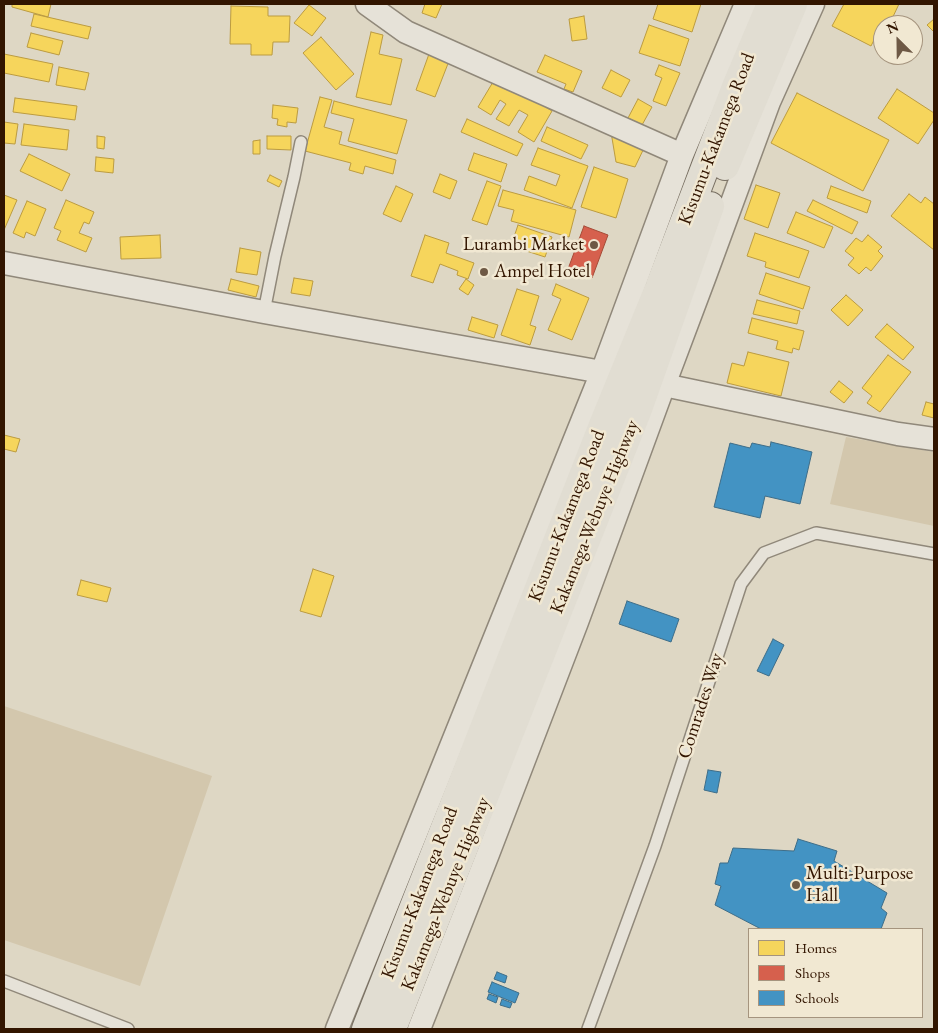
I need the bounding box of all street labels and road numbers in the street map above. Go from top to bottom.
street label: Kisumu-Kakamega Road [674,50,760,228]
street label: Kakamega-Webuye Highway [546,417,644,617]
street label: Kisumu-Kakamega Road [524,427,610,605]
street label: Comrades Way [673,650,729,762]
street label: Kakamega-Webuye Highway [397,794,495,994]
street label: Kisumu-Kakamega Road [377,804,463,982]

